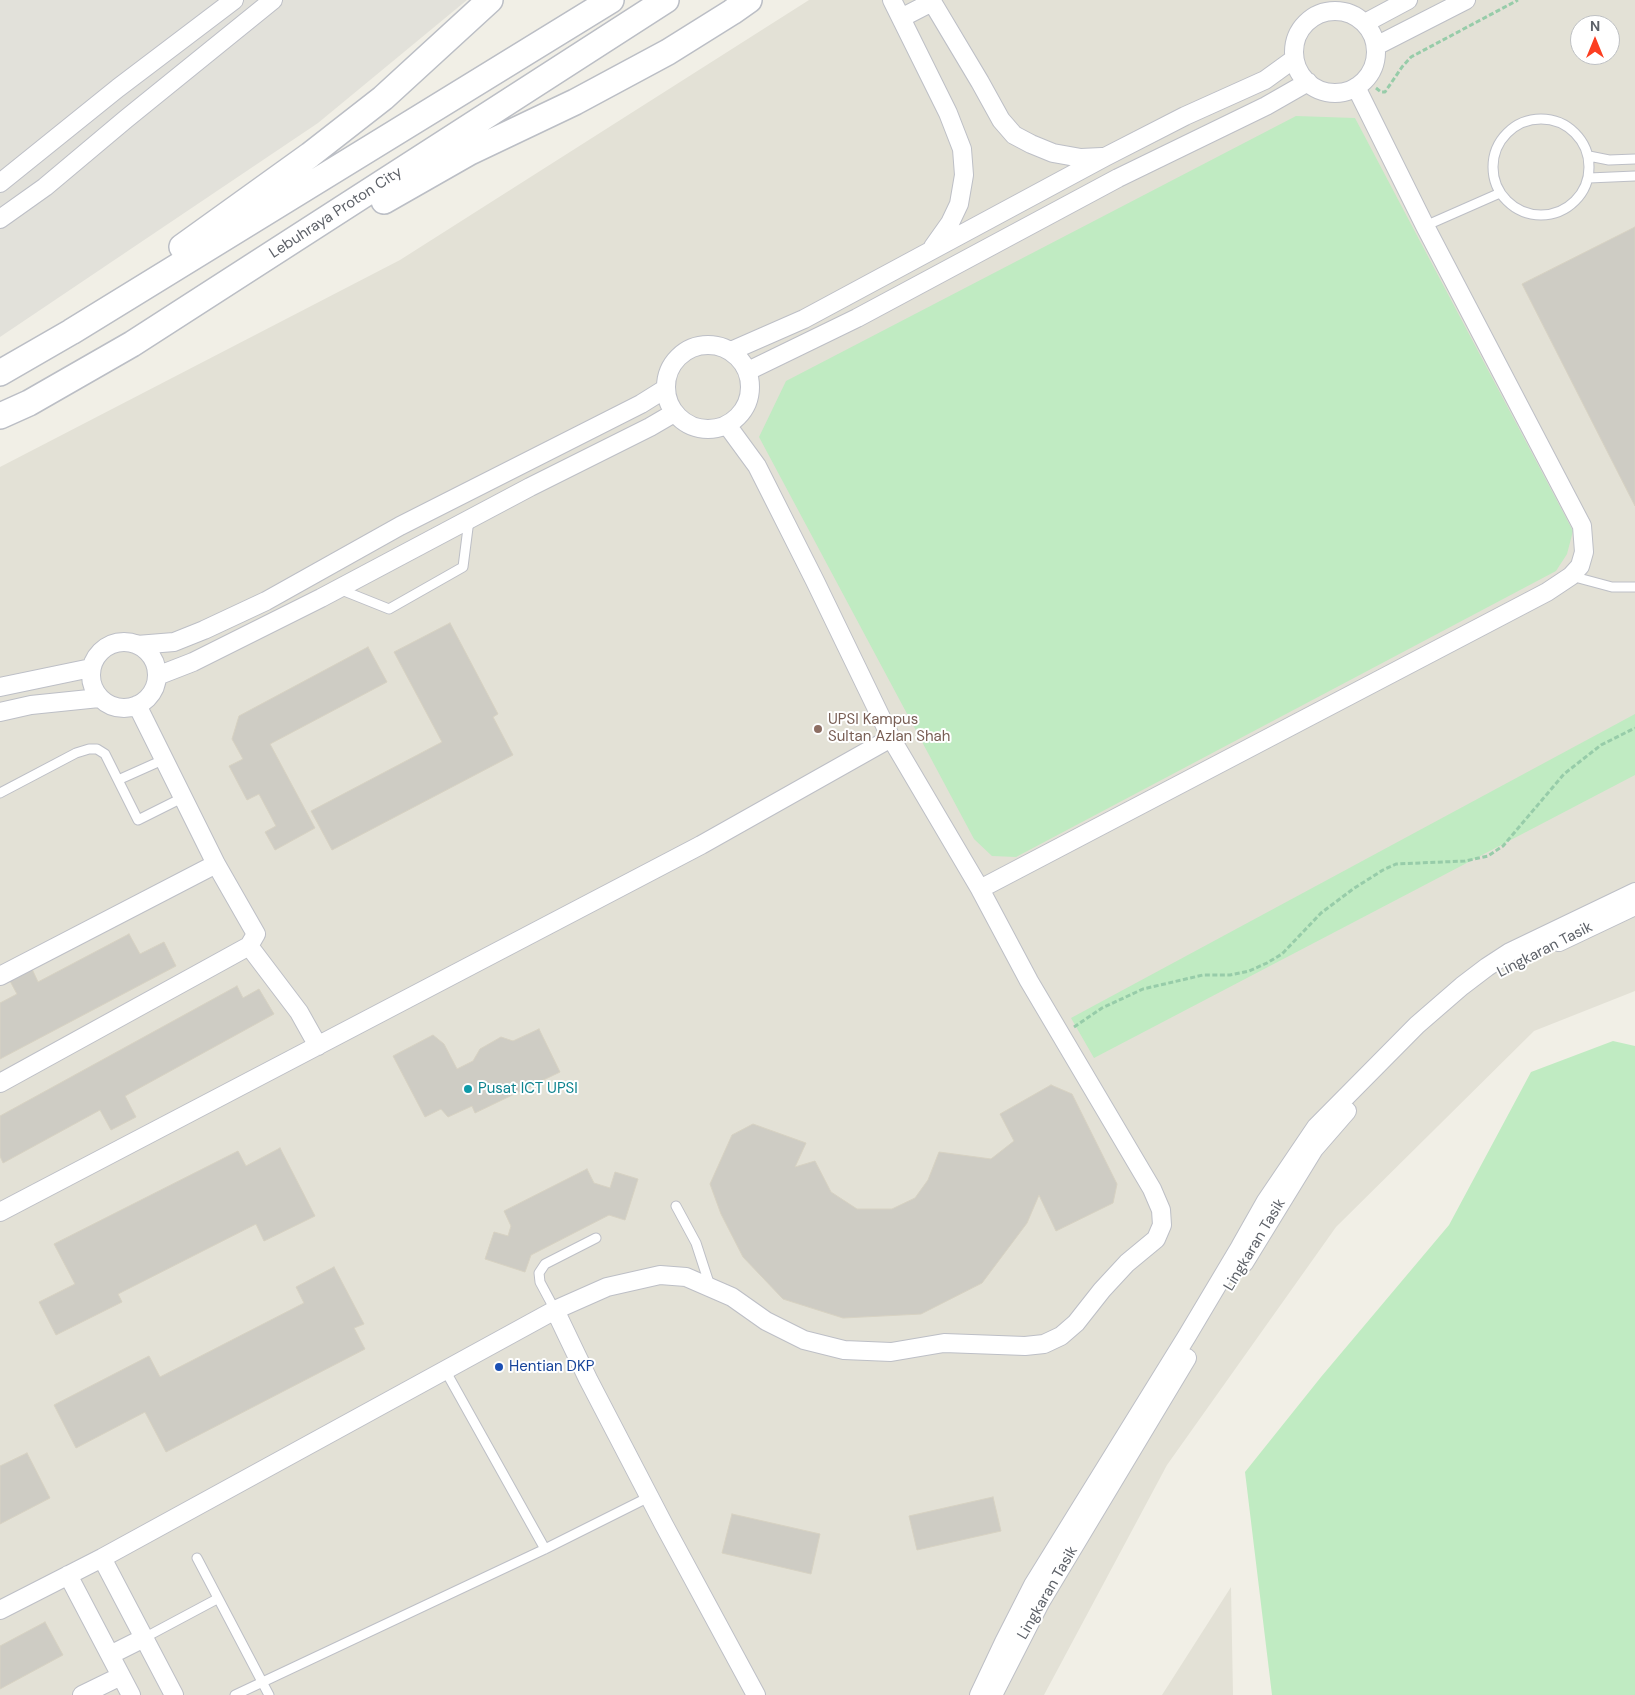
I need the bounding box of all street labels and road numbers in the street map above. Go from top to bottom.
street label: Lebuhraya Proton City [266,163,406,263]
street label: Lingkaran Tasik [1494,918,1596,982]
street label: Lingkaran Tasik [1220,1196,1290,1294]
street label: Lingkaran Tasik [1014,1543,1082,1643]

